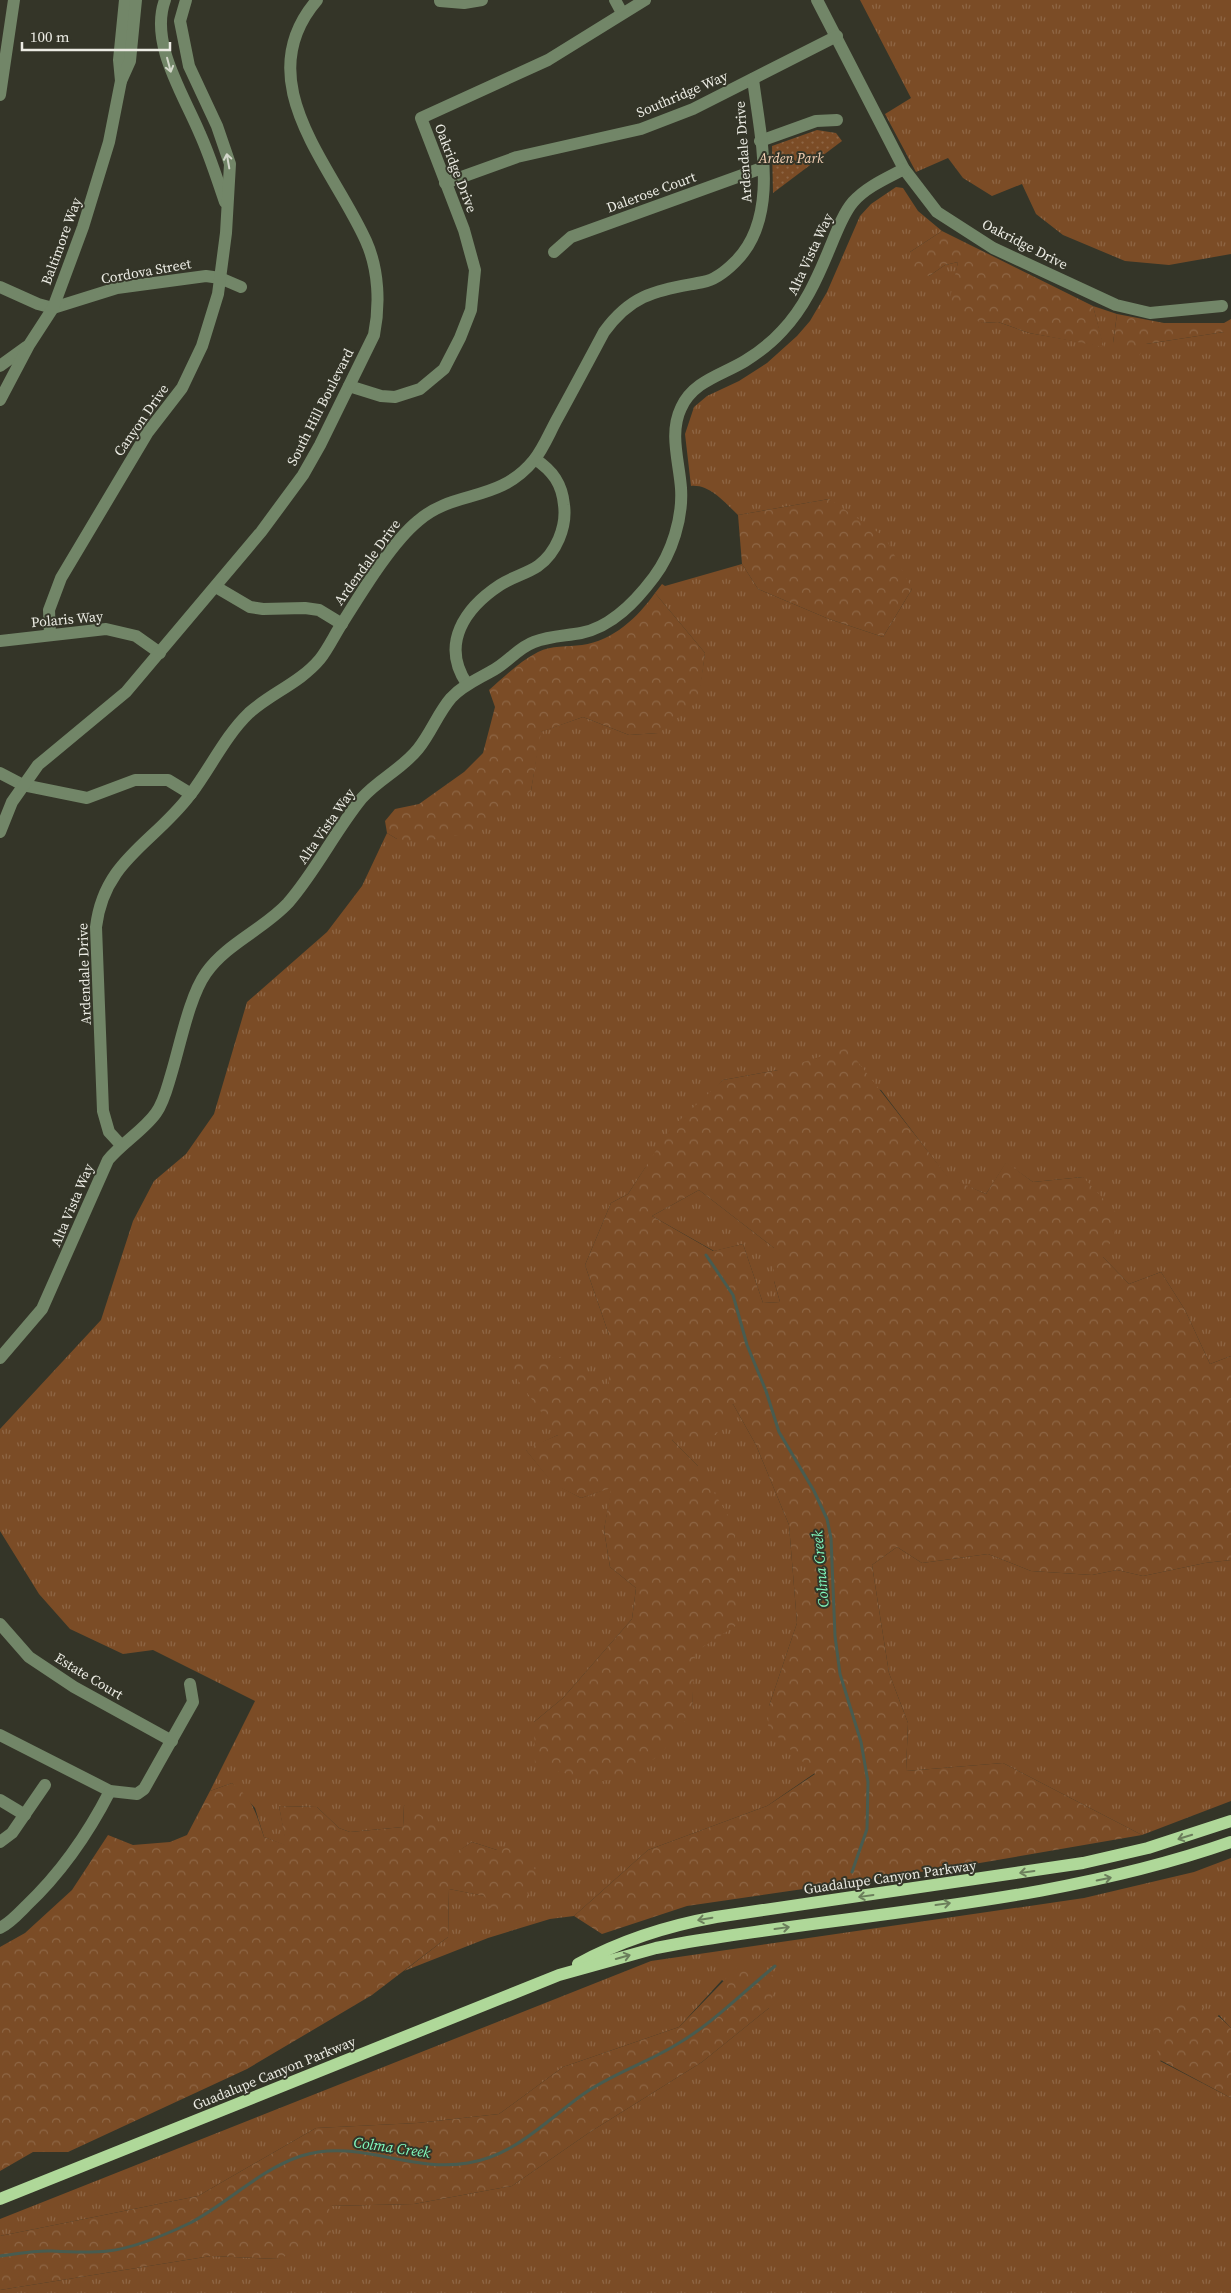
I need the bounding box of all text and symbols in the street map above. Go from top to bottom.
scale bar [22,20,170,52]
text: 100 m [30,26,70,47]
one-way arrow [165,56,175,72]
street label: Southridge Way [633,65,732,122]
street label: Ardendale Drive [729,100,757,204]
street label: Oakridge Drive [430,121,482,215]
park label: Arden Park [757,148,824,168]
one-way arrow [223,154,233,170]
street label: Dalerose Court [604,166,699,217]
street label: Baltimore Way [36,194,86,287]
street label: Alta Vista Way [782,209,838,298]
street label: Oakridge Drive [979,214,1071,274]
street label: Cordova Street [99,253,193,289]
street label: South Hill Boulevard [282,345,358,469]
street label: Canyon Drive [109,380,173,460]
street label: Ardendale Drive [329,515,405,609]
street label: Polaris Way [30,606,105,632]
street label: Alta Vista Way [292,783,360,868]
street label: Ardendale Drive [72,923,96,1025]
street label: Alta Vista Way [46,1160,99,1250]
water label: Colma Creek [806,1529,834,1608]
street label: Estate Court [51,1648,127,1704]
one-way arrow [1177,1832,1193,1842]
street label: Guadalupe Canyon Parkway [802,1855,978,1899]
one-way arrow [1019,1867,1035,1877]
one-way arrow [1095,1874,1111,1883]
one-way arrow [858,1891,874,1901]
one-way arrow [935,1899,951,1909]
one-way arrow [698,1915,714,1925]
one-way arrow [774,1922,790,1932]
one-way arrow [614,1951,630,1961]
street label: Guadalupe Canyon Parkway [190,2031,359,2115]
water label: Colma Creek [352,2131,433,2163]

